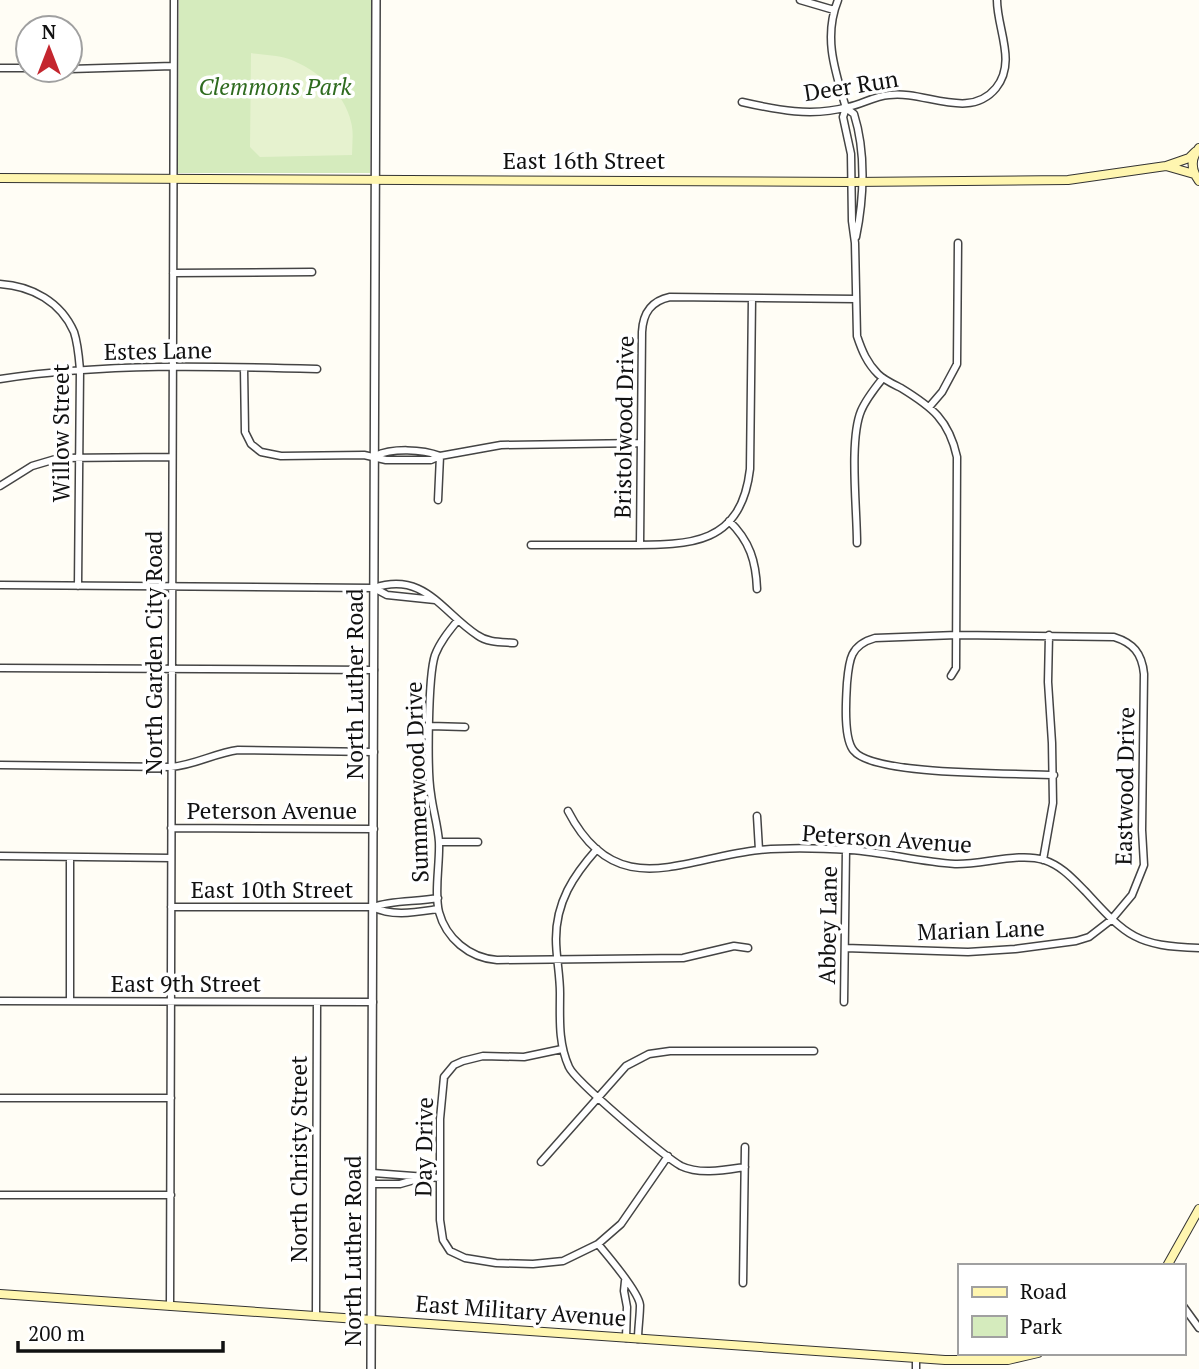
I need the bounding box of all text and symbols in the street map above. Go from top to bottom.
north arrow [14,14,84,84]
text: N [42,19,57,44]
street label: Deer Run [801,63,901,108]
park label: Clemmons Park [198,71,353,102]
street label: East 16th Street [503,145,666,176]
street label: Estes Lane [103,334,212,367]
street label: Bristolwood Drive [606,335,641,519]
street label: Willow Street [45,363,76,502]
street label: North Garden City Road [138,530,169,775]
street label: North Luther Road [339,588,370,780]
street label: Summerwood Drive [398,681,435,883]
street label: Eastwood Drive [1108,706,1141,866]
street label: Peterson Avenue [187,795,357,826]
street label: Peterson Avenue [801,817,973,860]
street label: Abbey Lane [811,865,844,985]
street label: East 10th Street [191,874,354,905]
street label: Marian Lane [917,912,1045,947]
street label: East 9th Street [111,968,262,999]
street label: North Christy Street [283,1055,314,1263]
street label: Day Drive [407,1097,440,1197]
street label: North Luther Road [337,1155,368,1347]
legend [958,1264,1185,1355]
text: Road [1020,1277,1067,1305]
street label: East Military Avenue [415,1288,627,1333]
scale bar [18,1310,222,1354]
text: Park [1020,1312,1062,1340]
text: 200 m [28,1319,85,1347]

